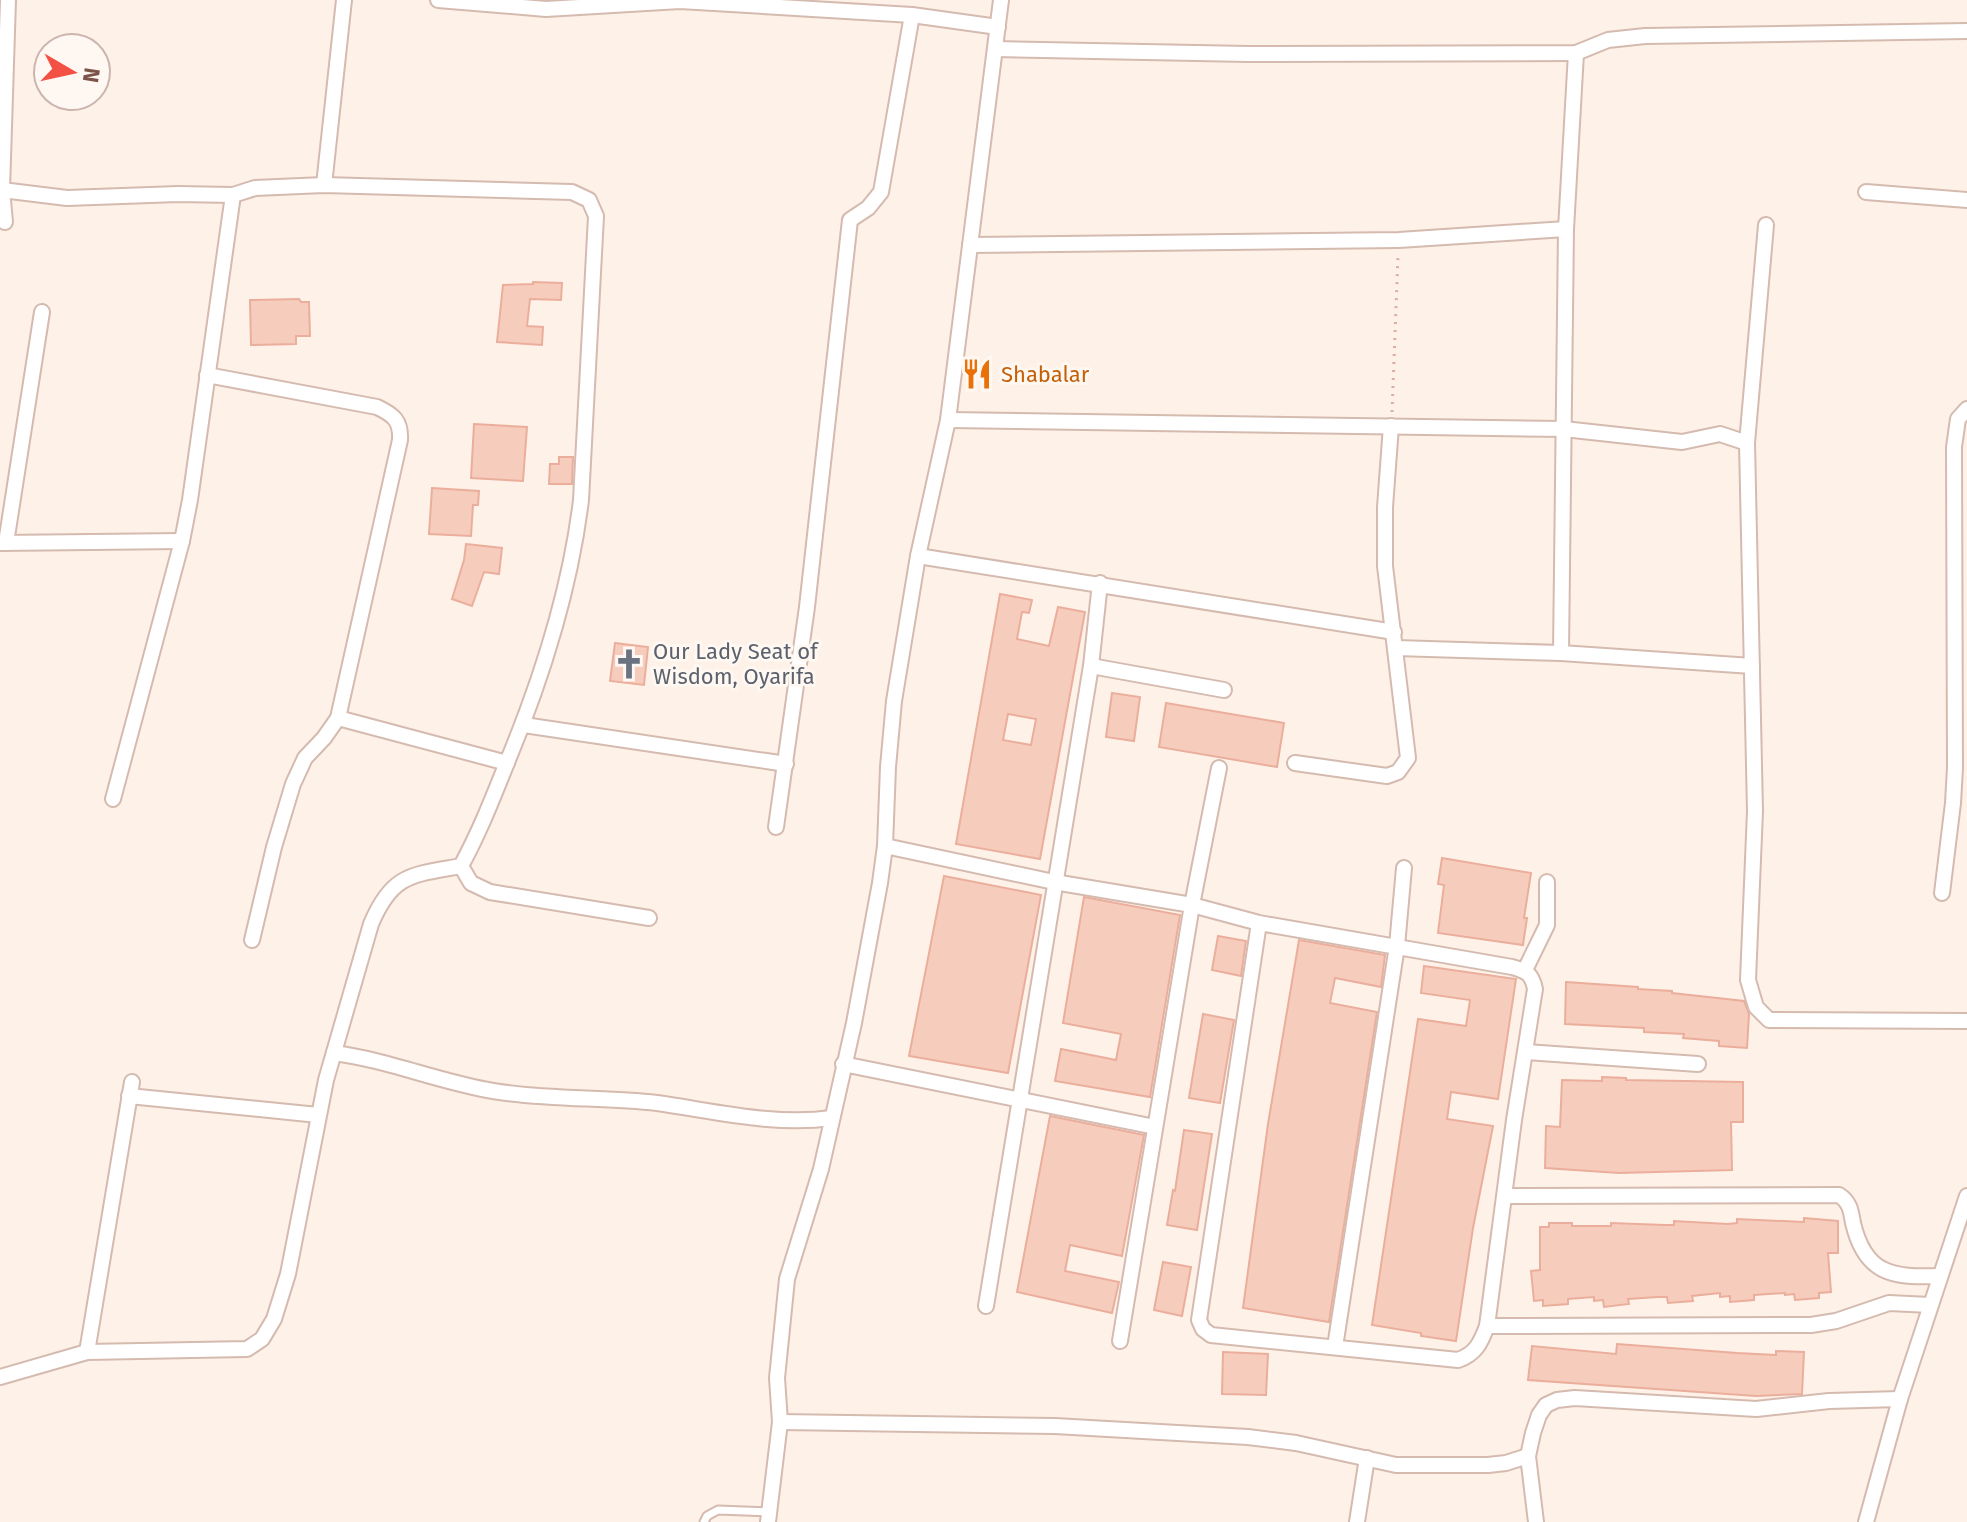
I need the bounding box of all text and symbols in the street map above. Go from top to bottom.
north arrow [32,32,112,112]
text: N [77,66,106,84]
restaurant icon: Shabalar [960,357,994,391]
place label: Shabalar [1001,361,1090,388]
place label: Our Lady Seat of Wisdom, Oyarifa [653,638,819,690]
church icon: Our Lady Seat of Wisdom, Oyarifa [612,647,646,681]

